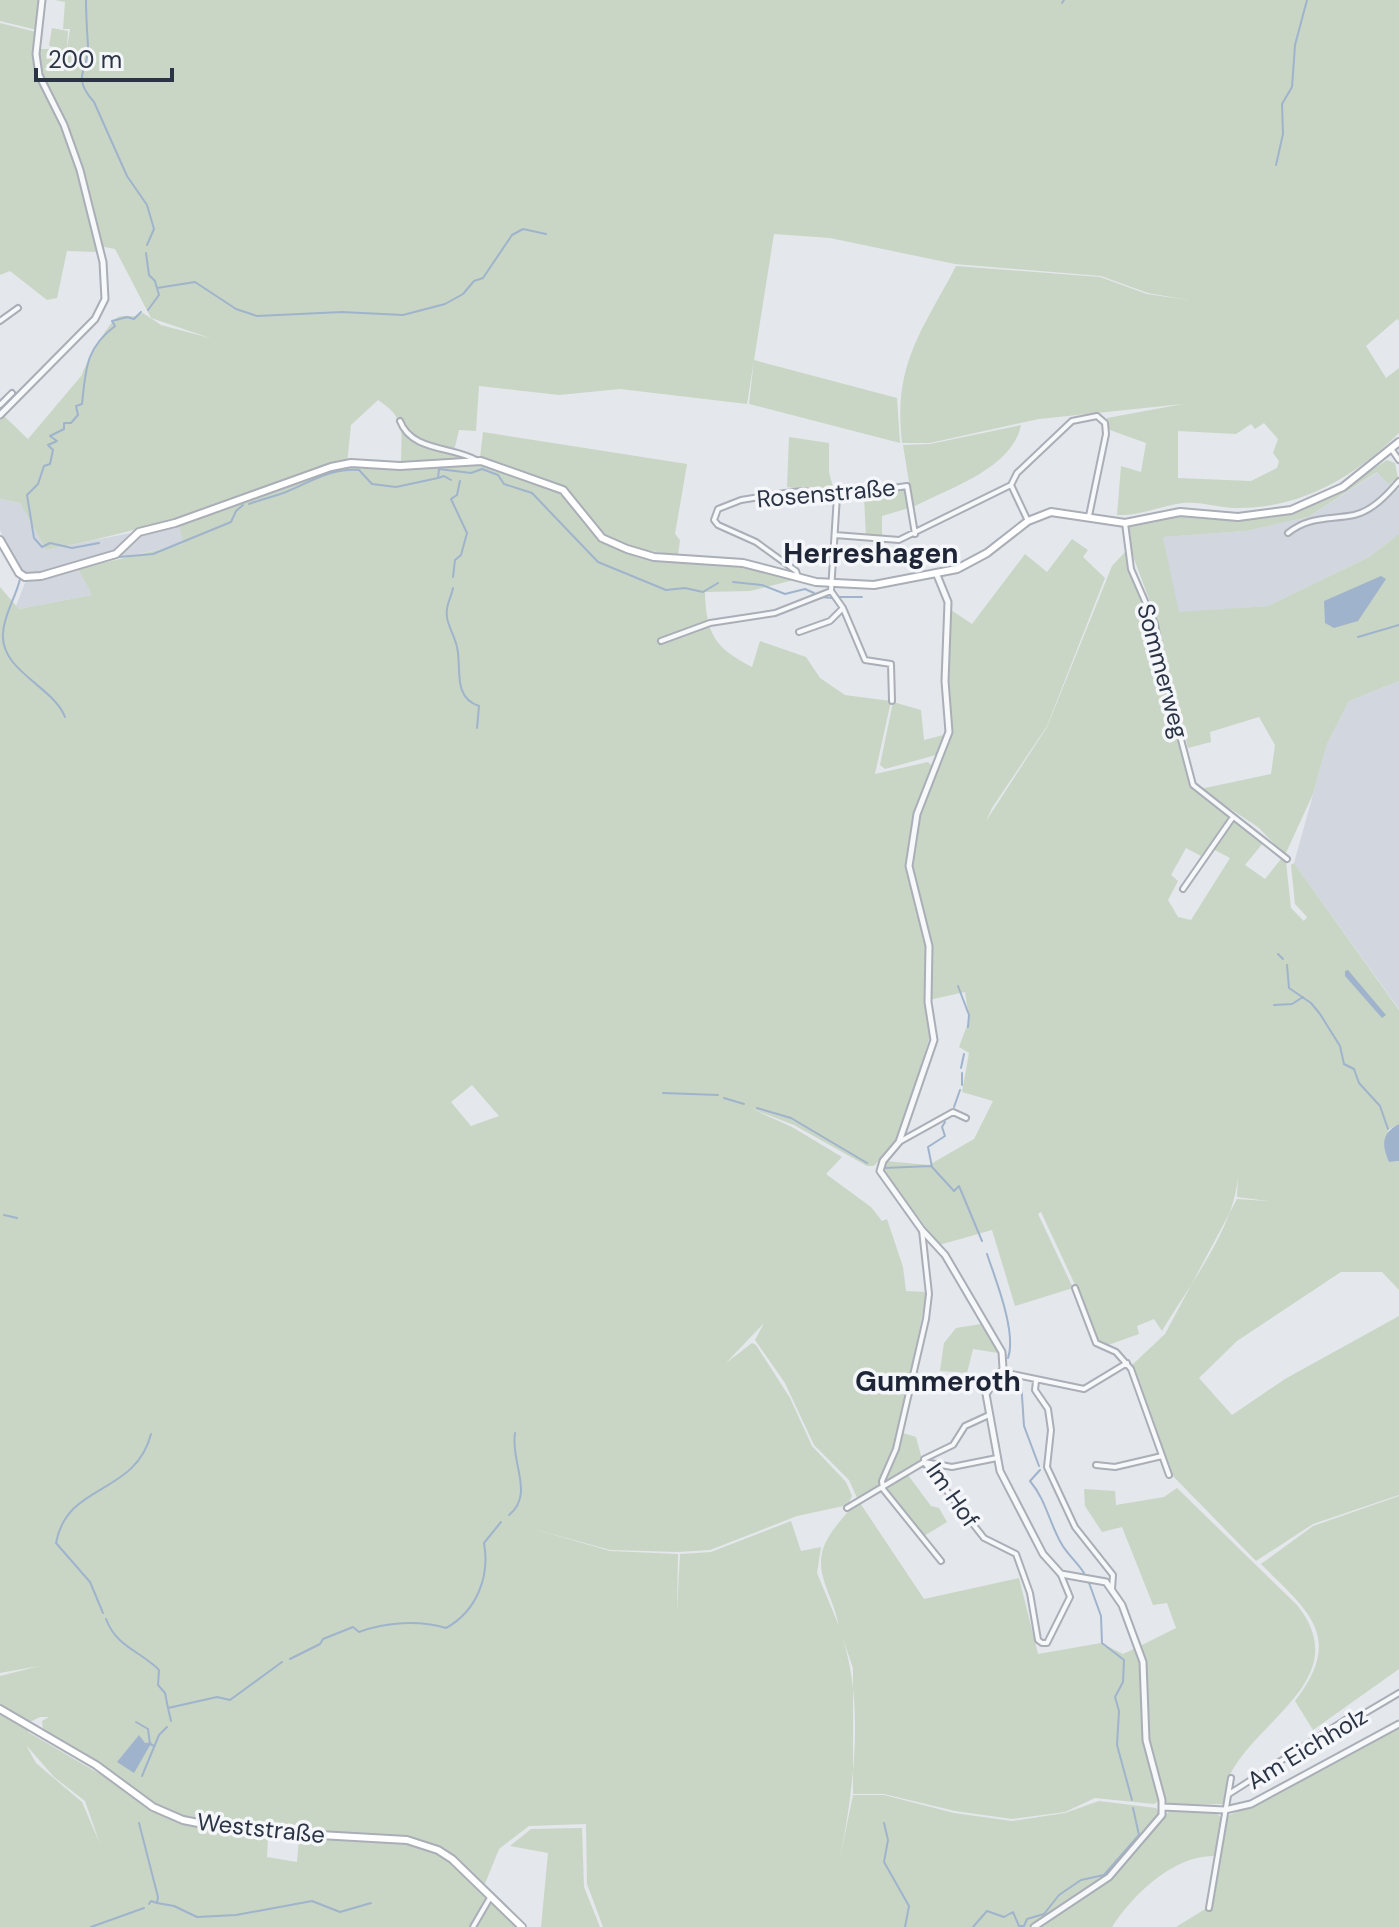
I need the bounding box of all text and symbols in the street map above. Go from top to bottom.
scale bar [36,32,172,82]
text: 200 m [48,44,122,75]
street label: Rosenstraße [755,471,897,515]
district label: Herreshagen [783,535,959,572]
street label: Sommerweg [1130,600,1196,742]
district label: Gummeroth [855,1363,1021,1400]
street label: Im Hof [920,1457,986,1533]
street label: Am Eichholz [1241,1700,1373,1796]
street label: Weststraße [195,1806,327,1850]

